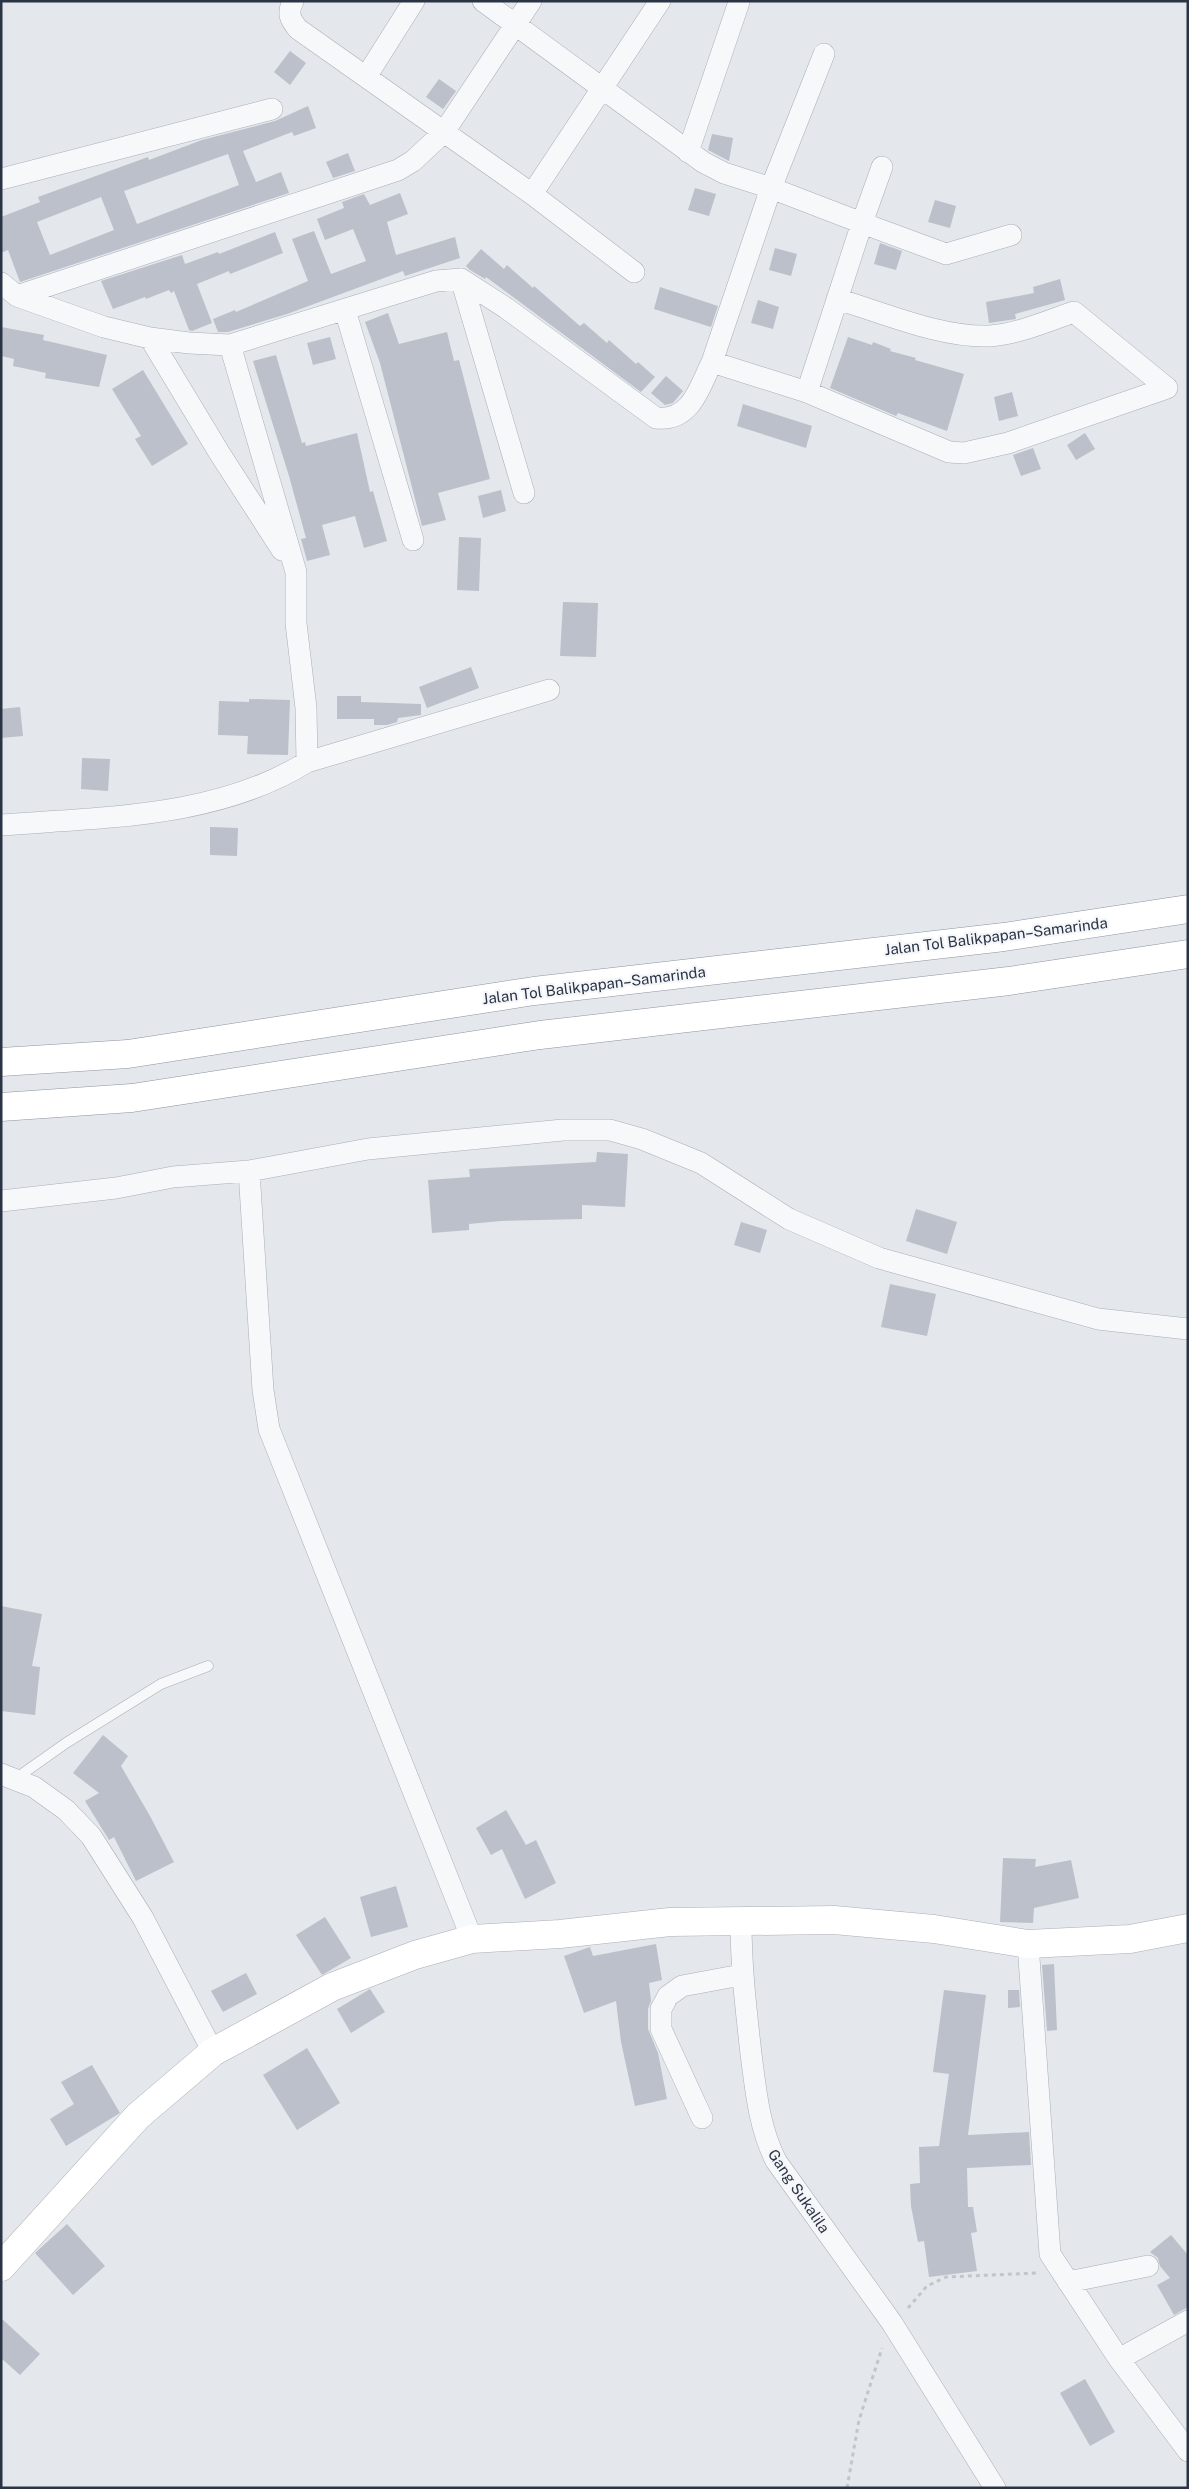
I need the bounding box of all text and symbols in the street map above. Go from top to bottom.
street label: Jalan Tol Balikpapan–Samarinda [883,914,1109,958]
street label: Jalan Tol Balikpapan–Samarinda [481,963,707,1007]
street label: Gang Sukalila [765,2146,833,2236]

